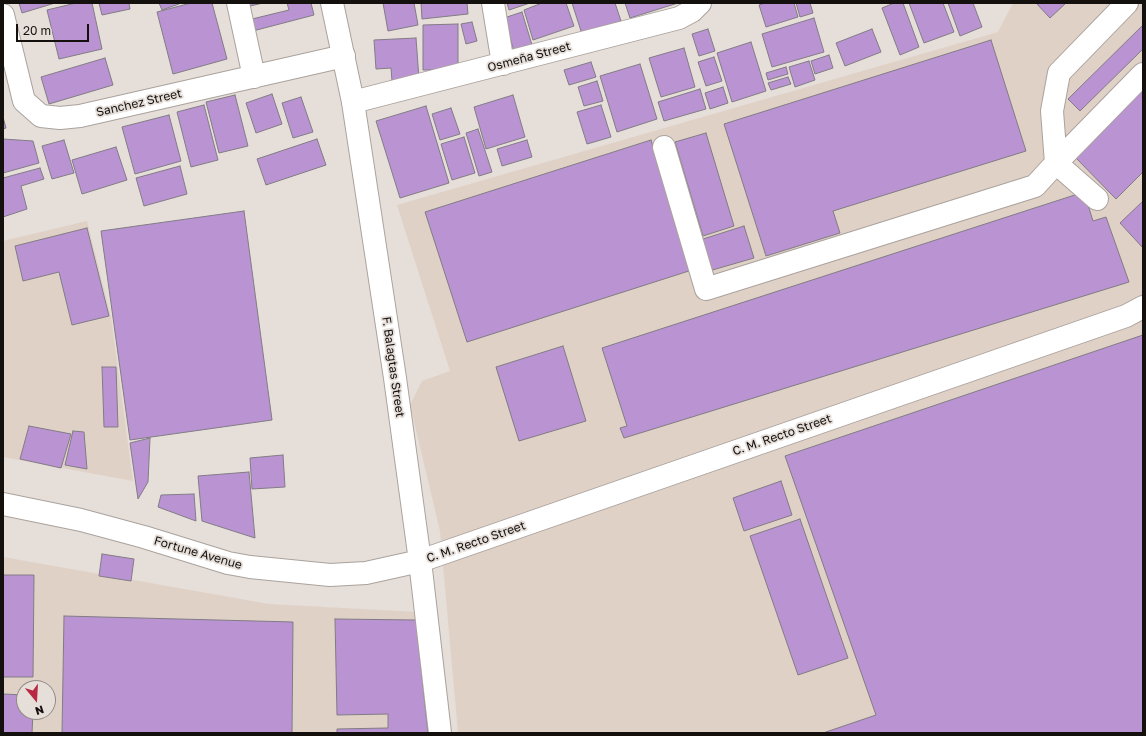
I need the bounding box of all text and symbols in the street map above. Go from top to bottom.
scale bar [18,16,91,42]
text: 20 m [23,23,51,38]
street label: Osmeña Street [486,39,572,75]
street label: Sanchez Street [95,86,183,120]
street label: F. Balagtas Street [379,316,407,418]
street label: C. M. Recto Street [731,411,833,459]
street label: C. M. Recto Street [425,518,527,566]
street label: Fortune Avenue [152,534,244,572]
north arrow [16,680,56,720]
text: N [34,703,46,718]

